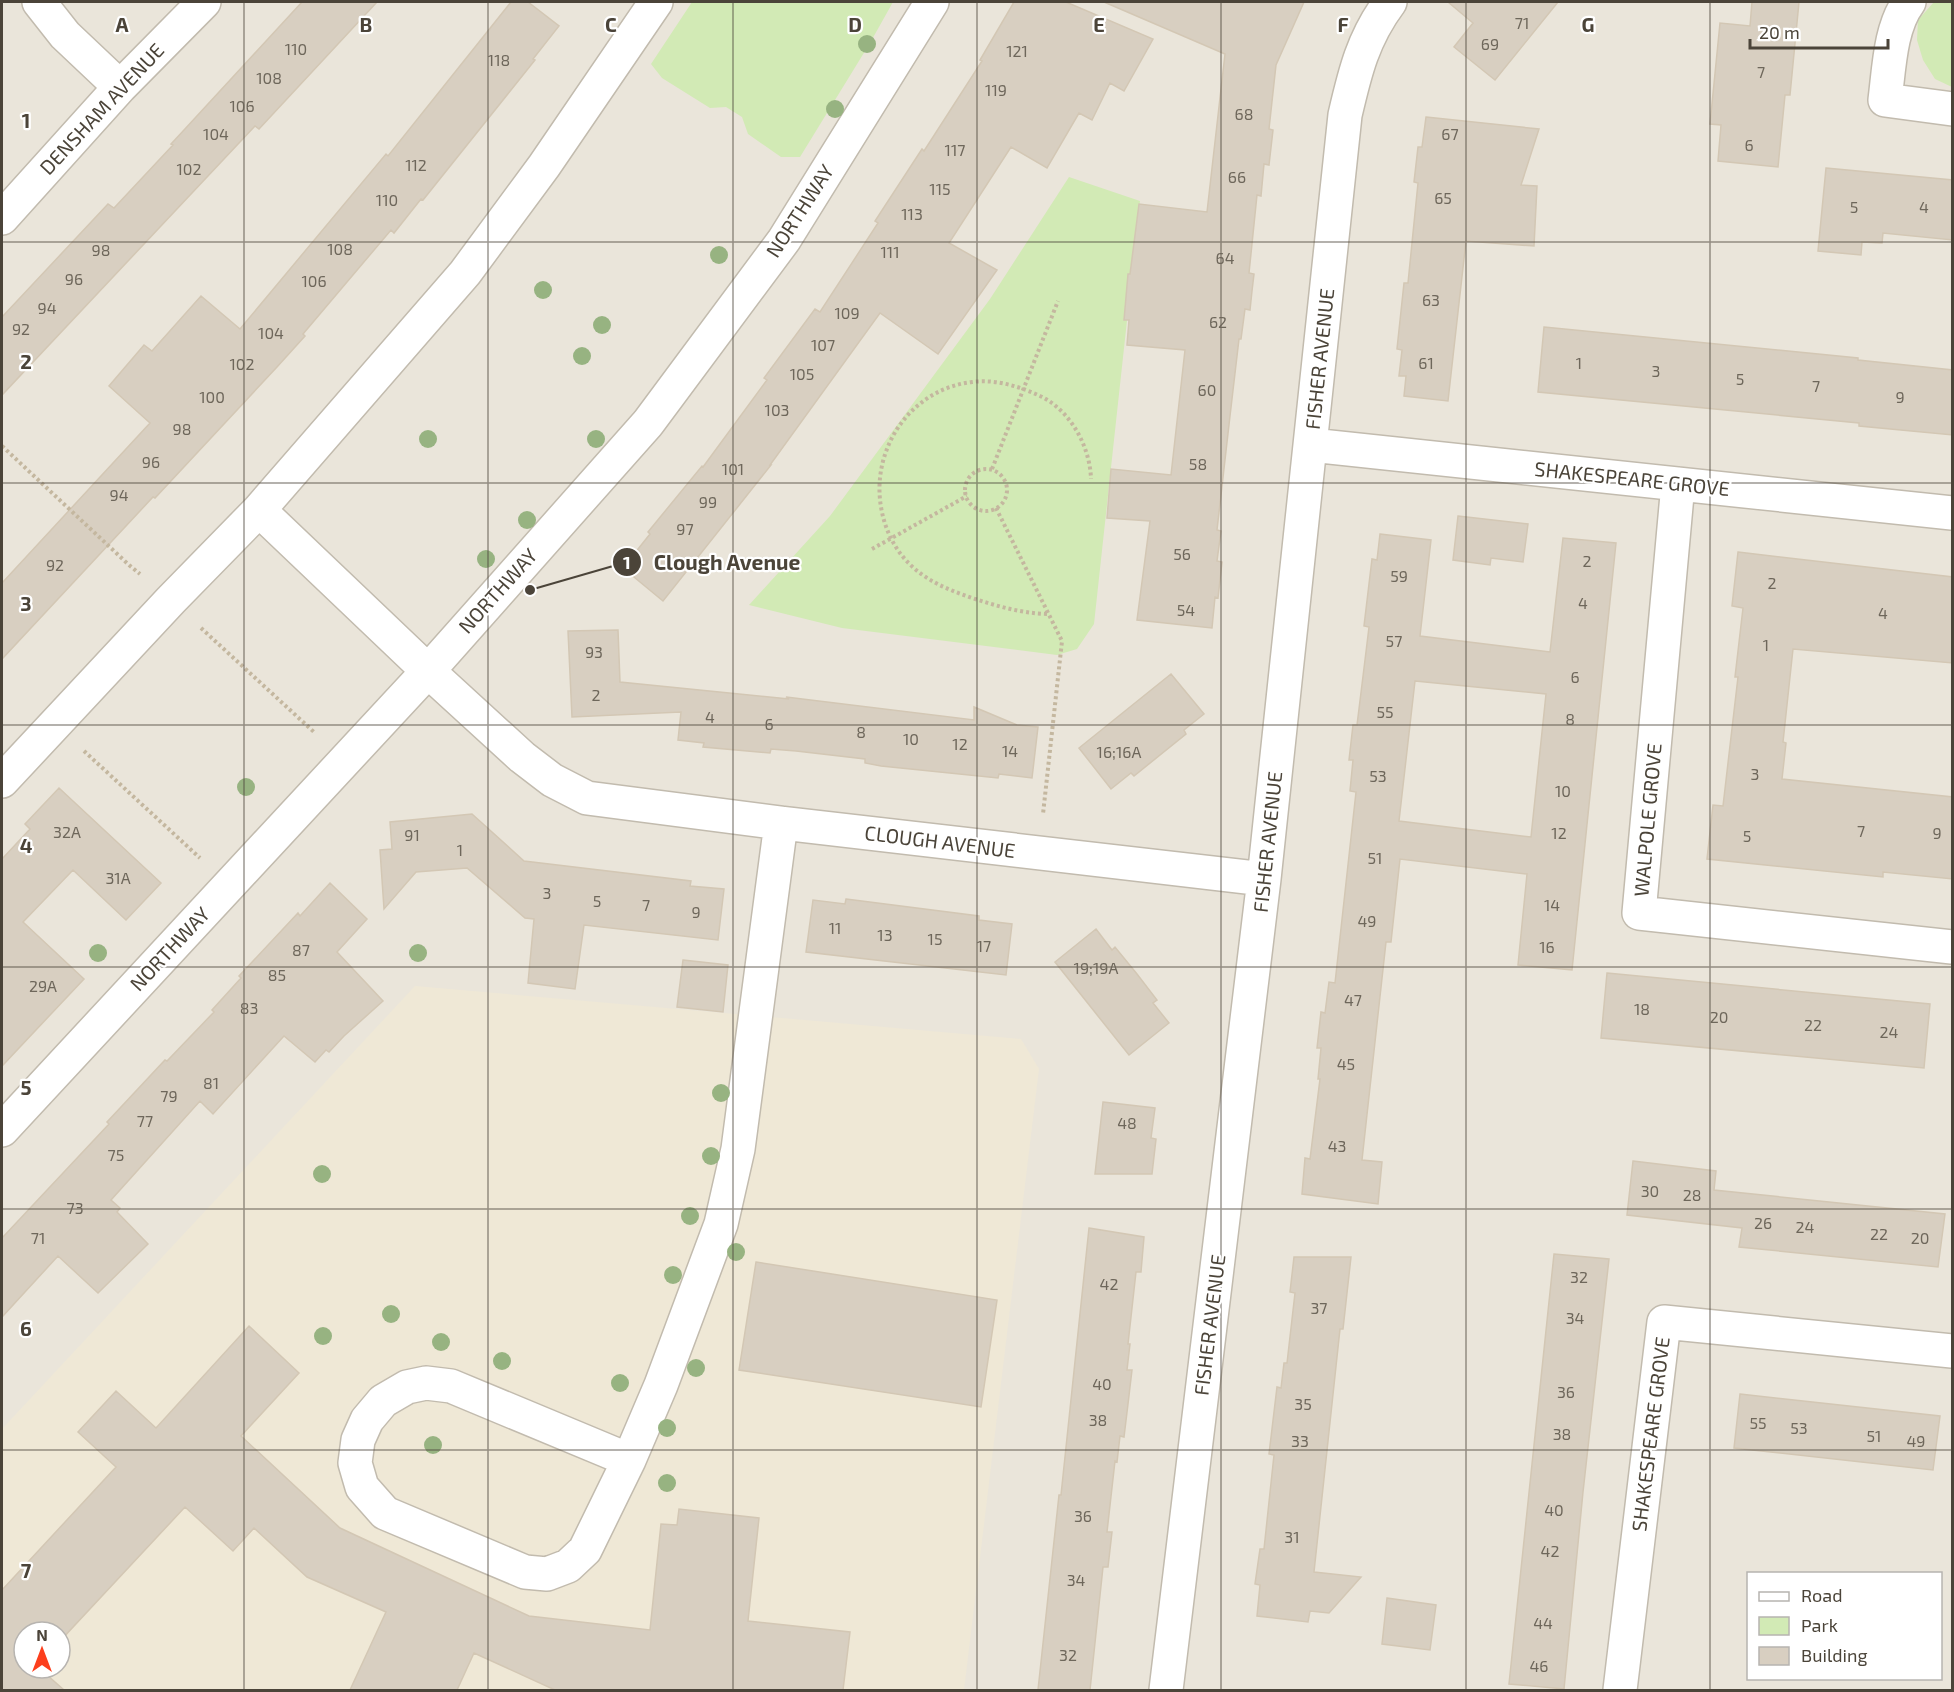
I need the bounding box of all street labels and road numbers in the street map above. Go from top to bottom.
street label: DENSHAM AVENUE [34,38,168,179]
street label: NORTHWAY [760,159,838,261]
street label: FISHER AVENUE [1300,287,1338,431]
street label: SHAKESPEARE GROVE [1533,456,1731,500]
street label: NORTHWAY [453,543,542,638]
street label: WALPOLE GROVE [1628,742,1666,898]
street label: FISHER AVENUE [1248,770,1286,914]
street label: CLOUGH AVENUE [863,820,1017,862]
street label: NORTHWAY [124,901,215,995]
street label: FISHER AVENUE [1188,1253,1230,1397]
street label: SHAKESPEARE GROVE [1626,1335,1674,1533]

